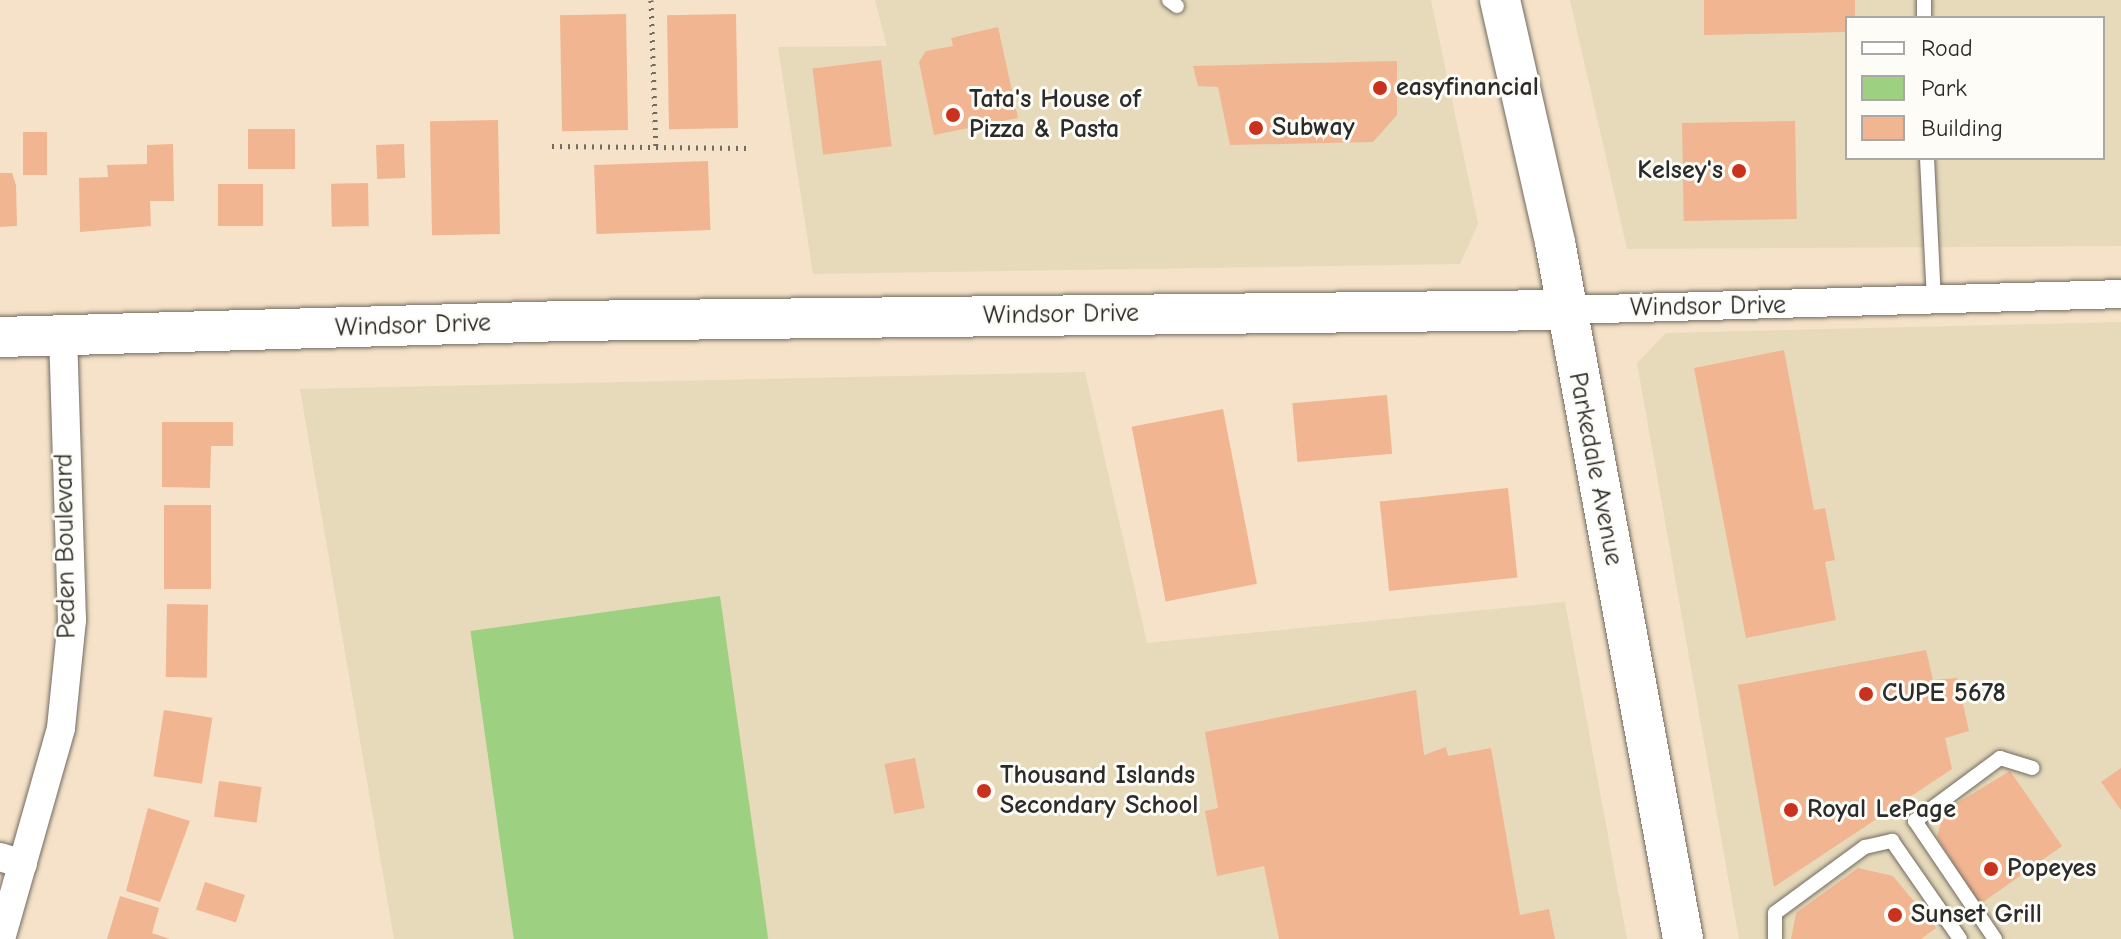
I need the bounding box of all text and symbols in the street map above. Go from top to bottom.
legend [1845,16,2105,160]
text: Road [1921,34,1973,62]
place label: easyfinancial [1396,72,1539,104]
text: Park [1921,74,1967,102]
marker: easyfinancial [1371,79,1389,97]
place label: Tata's House of Pizza & Pasta [969,84,1141,146]
marker: Tata's House of Pizza & Pasta [944,106,962,124]
place label: Subway [1272,112,1355,144]
text: Building [1921,114,2003,142]
marker: Subway [1247,119,1265,137]
place label: Kelsey's [1637,155,1723,187]
marker: Kelsey's [1730,162,1748,180]
street label: Windsor Drive [1630,290,1786,324]
street label: Windsor Drive [983,298,1139,332]
street label: Windsor Drive [334,308,492,344]
street label: Parkedale Avenue [1561,370,1629,568]
street label: Peden Boulevard [49,453,83,639]
place label: CUPE 5678 [1882,678,2006,710]
marker: CUPE 5678 [1857,685,1875,703]
place label: Thousand Islands Secondary School [1000,760,1198,822]
marker: Thousand Islands Secondary School [975,782,993,800]
place label: Royal LePage [1807,794,1956,826]
marker: Royal LePage [1782,801,1800,819]
place label: Popeyes [2007,853,2096,885]
marker: Popeyes [1982,860,2000,878]
place label: Sunset Grill [1911,899,2042,931]
marker: Sunset Grill [1886,906,1904,924]

